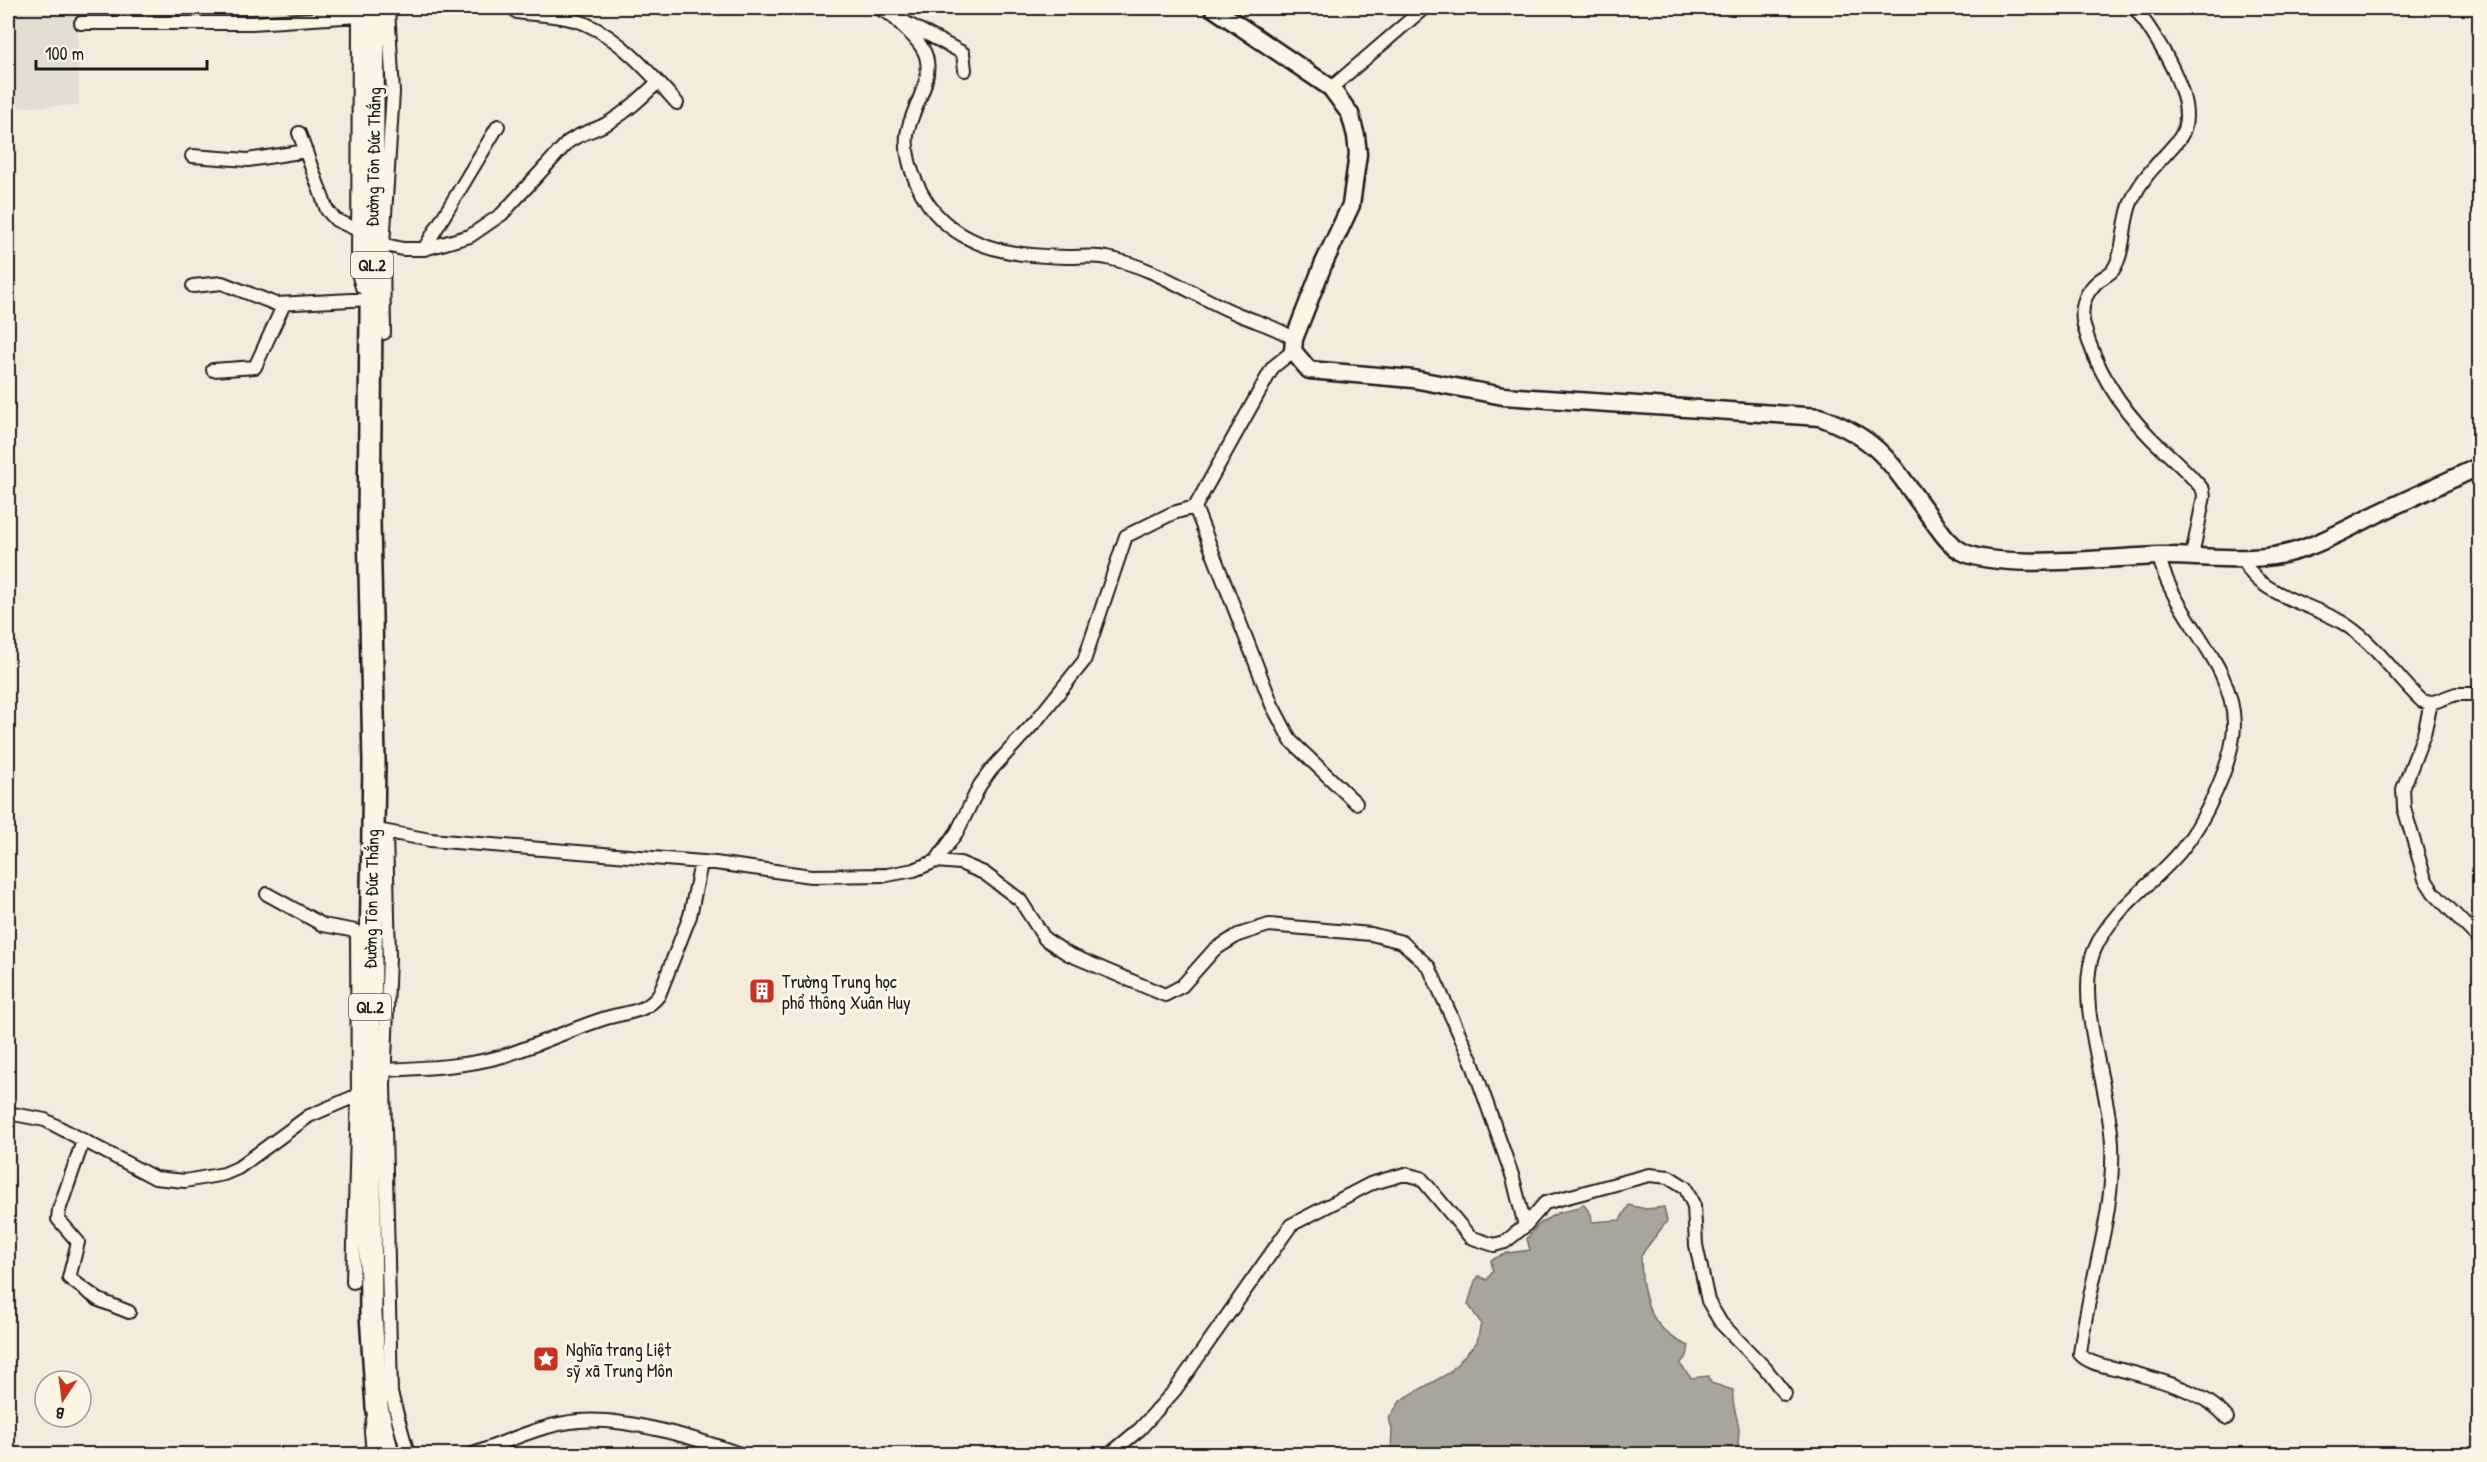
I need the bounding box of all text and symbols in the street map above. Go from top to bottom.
scale bar [36,33,207,71]
text: 100 m [45,41,84,66]
street label: Đường Tôn Đức Thắng [359,87,387,227]
road number: QL.2 [351,252,393,278]
street label: Đường Tôn Đức Thắng [357,829,385,969]
place label: Trường Trung học phổ thông Xuân Huy [782,969,911,1015]
building icon: Trường Trung học phổ thông Xuân Huy [747,976,777,1006]
road number: QL.2 [349,994,391,1020]
place label: Nghĩa trang Liệt sỹ xã Trung Môn [566,1337,673,1383]
place icon: Nghĩa trang Liệt sỹ xã Trung Môn [531,1344,561,1374]
north arrow [33,1369,93,1429]
text: B [53,1402,66,1425]

